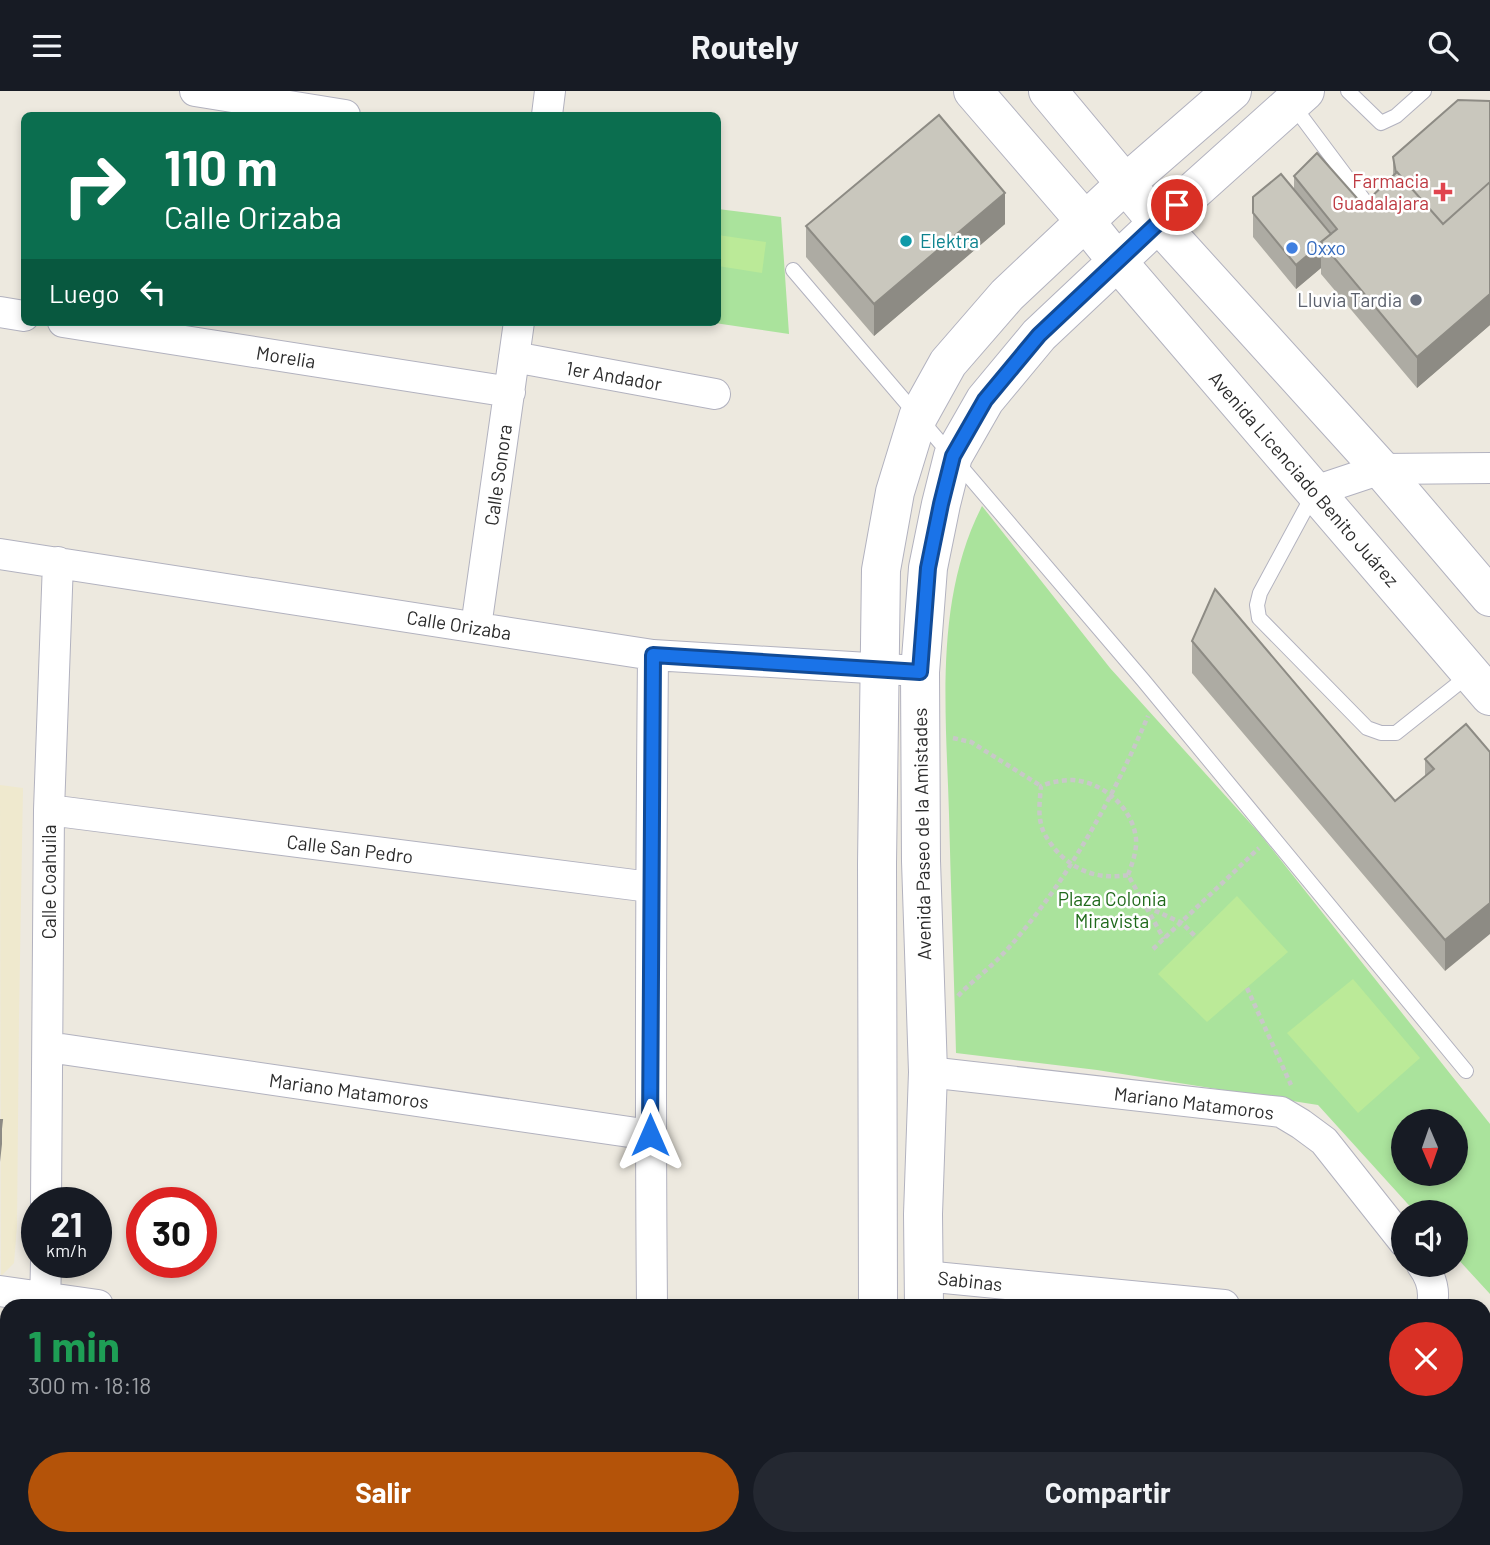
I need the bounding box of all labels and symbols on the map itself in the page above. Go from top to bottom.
place label: Farmacia Guadalajara [1332,169,1429,214]
pin [1147,175,1207,235]
marker: Farmacia Guadalajara [1435,184,1451,200]
place label: Elektra [920,229,979,252]
marker: Elektra [898,233,914,249]
place label: Oxxo [1306,236,1346,259]
marker: Oxxo [1284,240,1300,256]
place label: Lluvia Tardia [1297,288,1402,311]
marker: Lluvia Tardia [1408,292,1424,308]
street label: Morelia [255,340,317,373]
street label: 1er Andador [564,356,664,395]
street label: Avenida Licenciado Benito Juárez [1205,366,1404,591]
street label: Calle Sonora [479,423,516,527]
street label: Calle Orizaba [405,605,513,644]
street label: Avenida Paseo de la Amistades [908,708,935,960]
street label: Calle Coahuila [37,825,60,939]
street label: Calle San Pedro [286,829,415,868]
park label: Plaza Colonia Miravista [1058,887,1166,932]
street label: Mariano Matamoros [268,1068,430,1113]
street label: Mariano Matamoros [1113,1081,1275,1124]
position arrow [613,1098,687,1172]
north arrow [1391,1109,1468,1187]
speed limit sign: 30 [126,1187,217,1278]
street label: Sabinas [936,1266,1004,1295]

